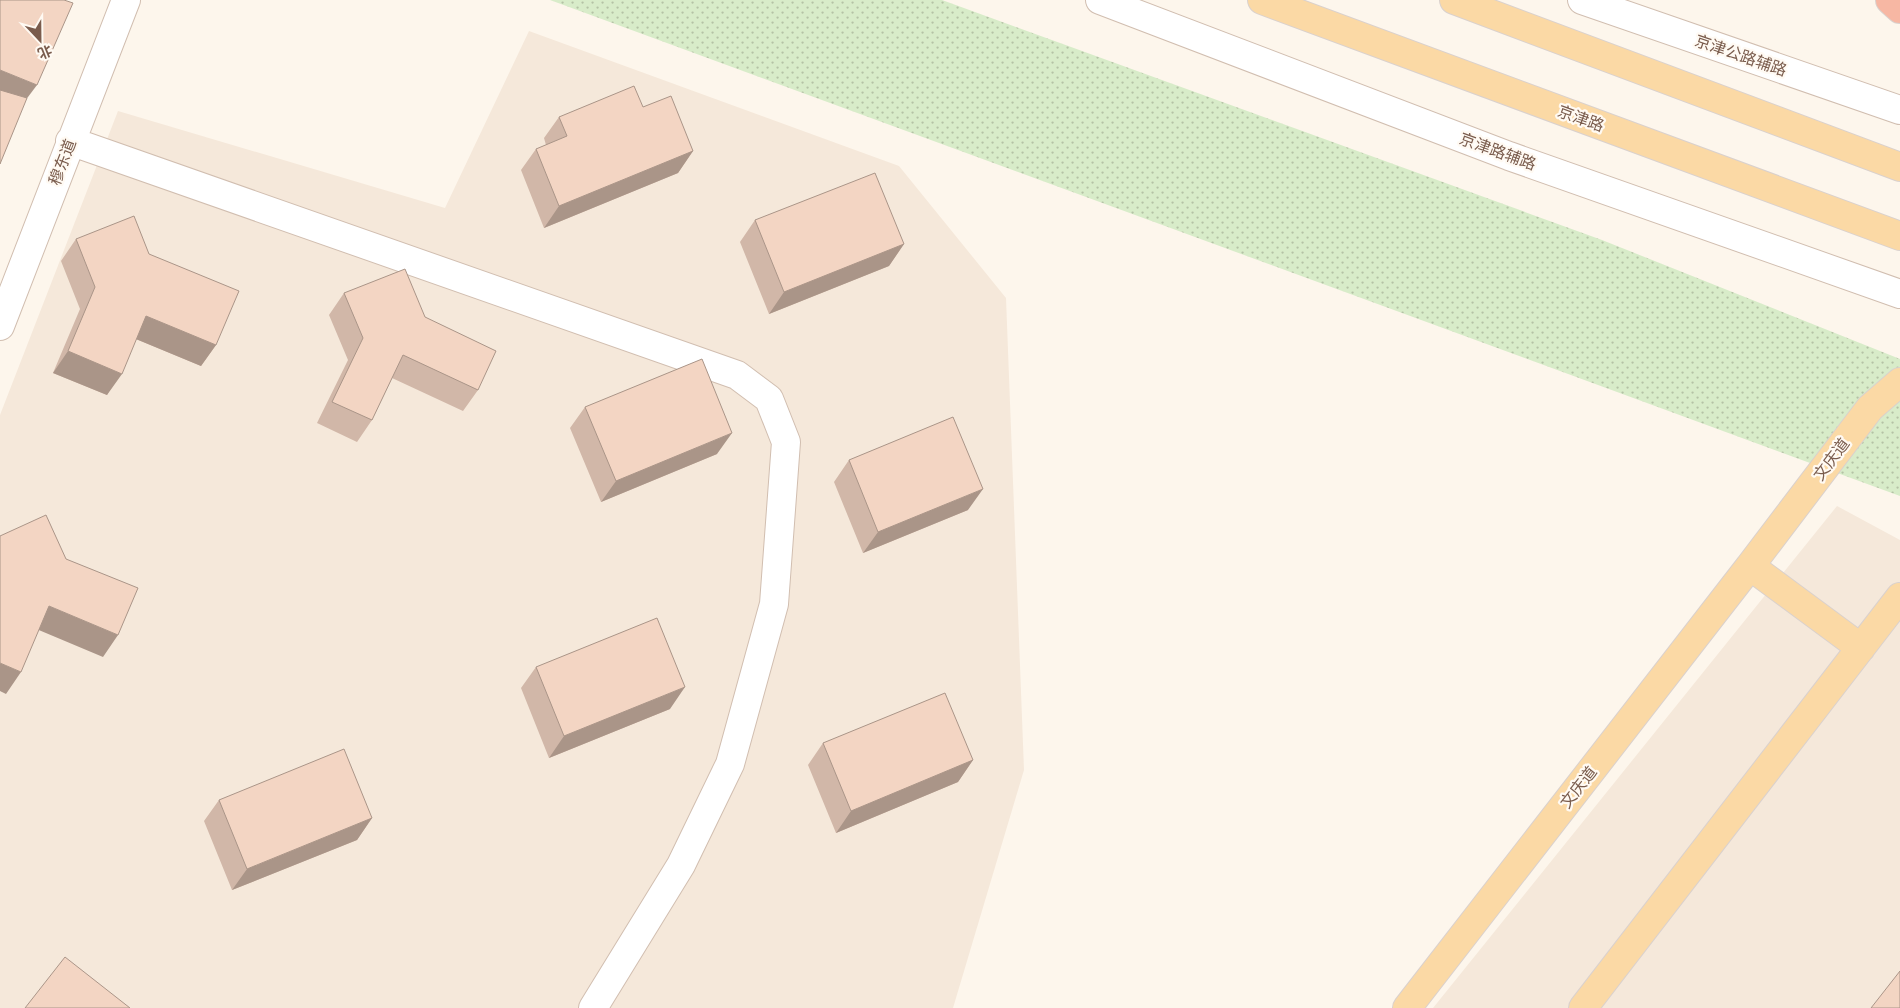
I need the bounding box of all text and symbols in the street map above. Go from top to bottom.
north arrow [15,15,65,65]
street label: 京津公路辅路 [1692,31,1789,80]
text: 北 [35,41,54,62]
street label: 京津路 [1555,101,1607,136]
street label: 京津路辅路 [1457,129,1539,174]
street label: 穆东道 [45,136,80,188]
street label: 文庆道 [1809,434,1853,484]
street label: 文庆道 [1556,763,1601,812]

